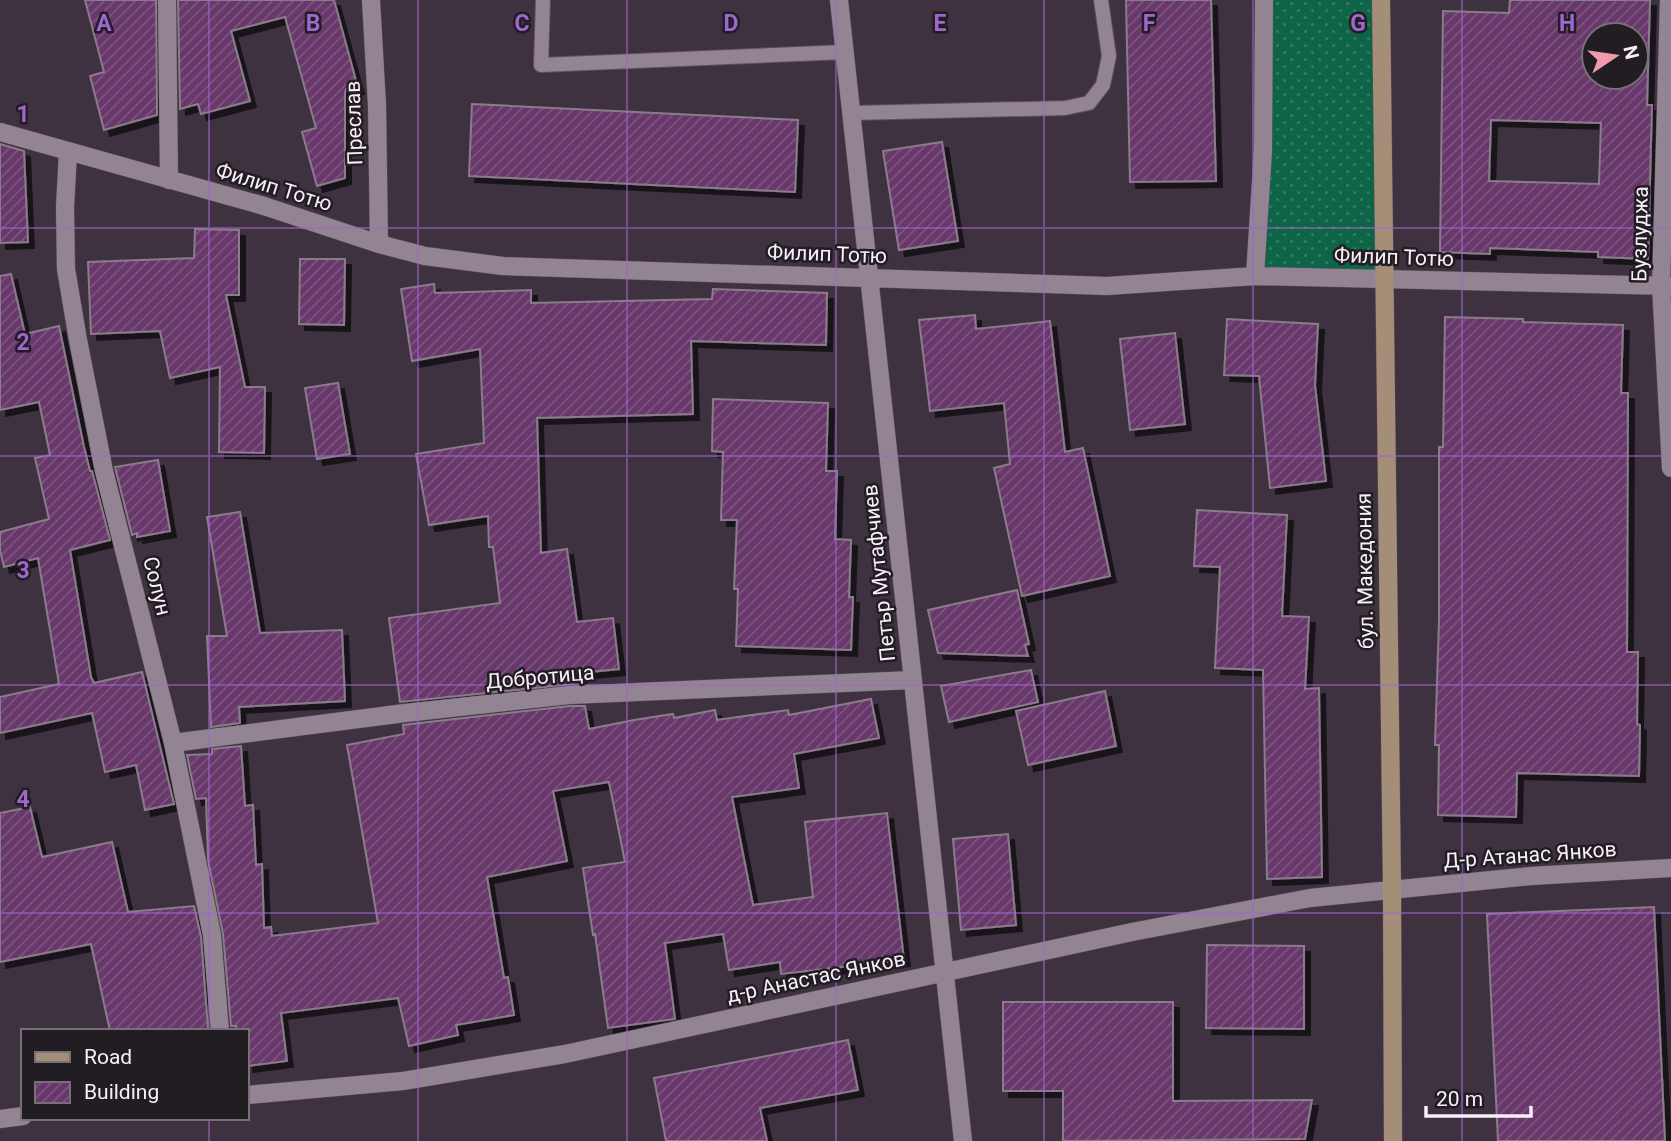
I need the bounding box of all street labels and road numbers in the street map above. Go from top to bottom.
street label: Преслав [341,80,367,166]
street label: Филип Тотю [213,158,335,216]
street label: Бузлуджа [1627,186,1653,282]
street label: Филип Тотю [767,240,887,268]
street label: Филип Тотю [1334,243,1454,271]
street label: Петър Мутафчиев [858,483,900,663]
street label: бул. Македония [1352,493,1378,649]
street label: Солун [138,554,176,618]
street label: Добротица [485,660,595,694]
street label: Д-р Атанас Янков [1443,837,1617,873]
street label: д-р Анастас Янков [725,946,907,1008]

